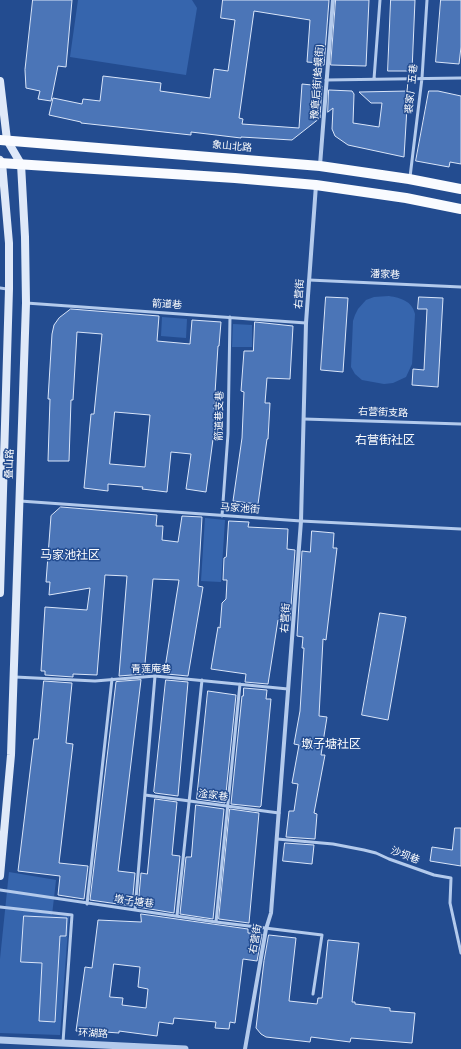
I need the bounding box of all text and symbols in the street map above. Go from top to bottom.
street label: 豫章后街(蛤蟆街) [309,44,327,120]
street label: 裘家厂五巷 [403,64,421,114]
street label: 象山北路 [212,139,252,155]
street label: 潘家巷 [370,268,400,282]
street label: 右营街 [293,279,307,309]
street label: 箭道巷 [152,298,182,312]
street label: 箭道巷支巷 [214,391,226,441]
street label: 右营街支路 [358,406,408,420]
district label: 右营街社区 [355,434,415,448]
street label: 叠山路 [3,449,17,479]
street label: 马家池街 [220,502,260,516]
district label: 马家池社区 [40,549,100,563]
street label: 右营街 [279,603,293,633]
street label: 青莲庵巷 [131,664,171,676]
district label: 墩子塘社区 [301,738,361,752]
street label: 淦家巷 [197,788,229,804]
street label: 沙坝巷 [389,845,421,867]
street label: 墩子塘巷 [113,893,155,911]
street label: 右营街 [247,923,265,955]
street label: 环湖路 [78,1027,108,1041]

